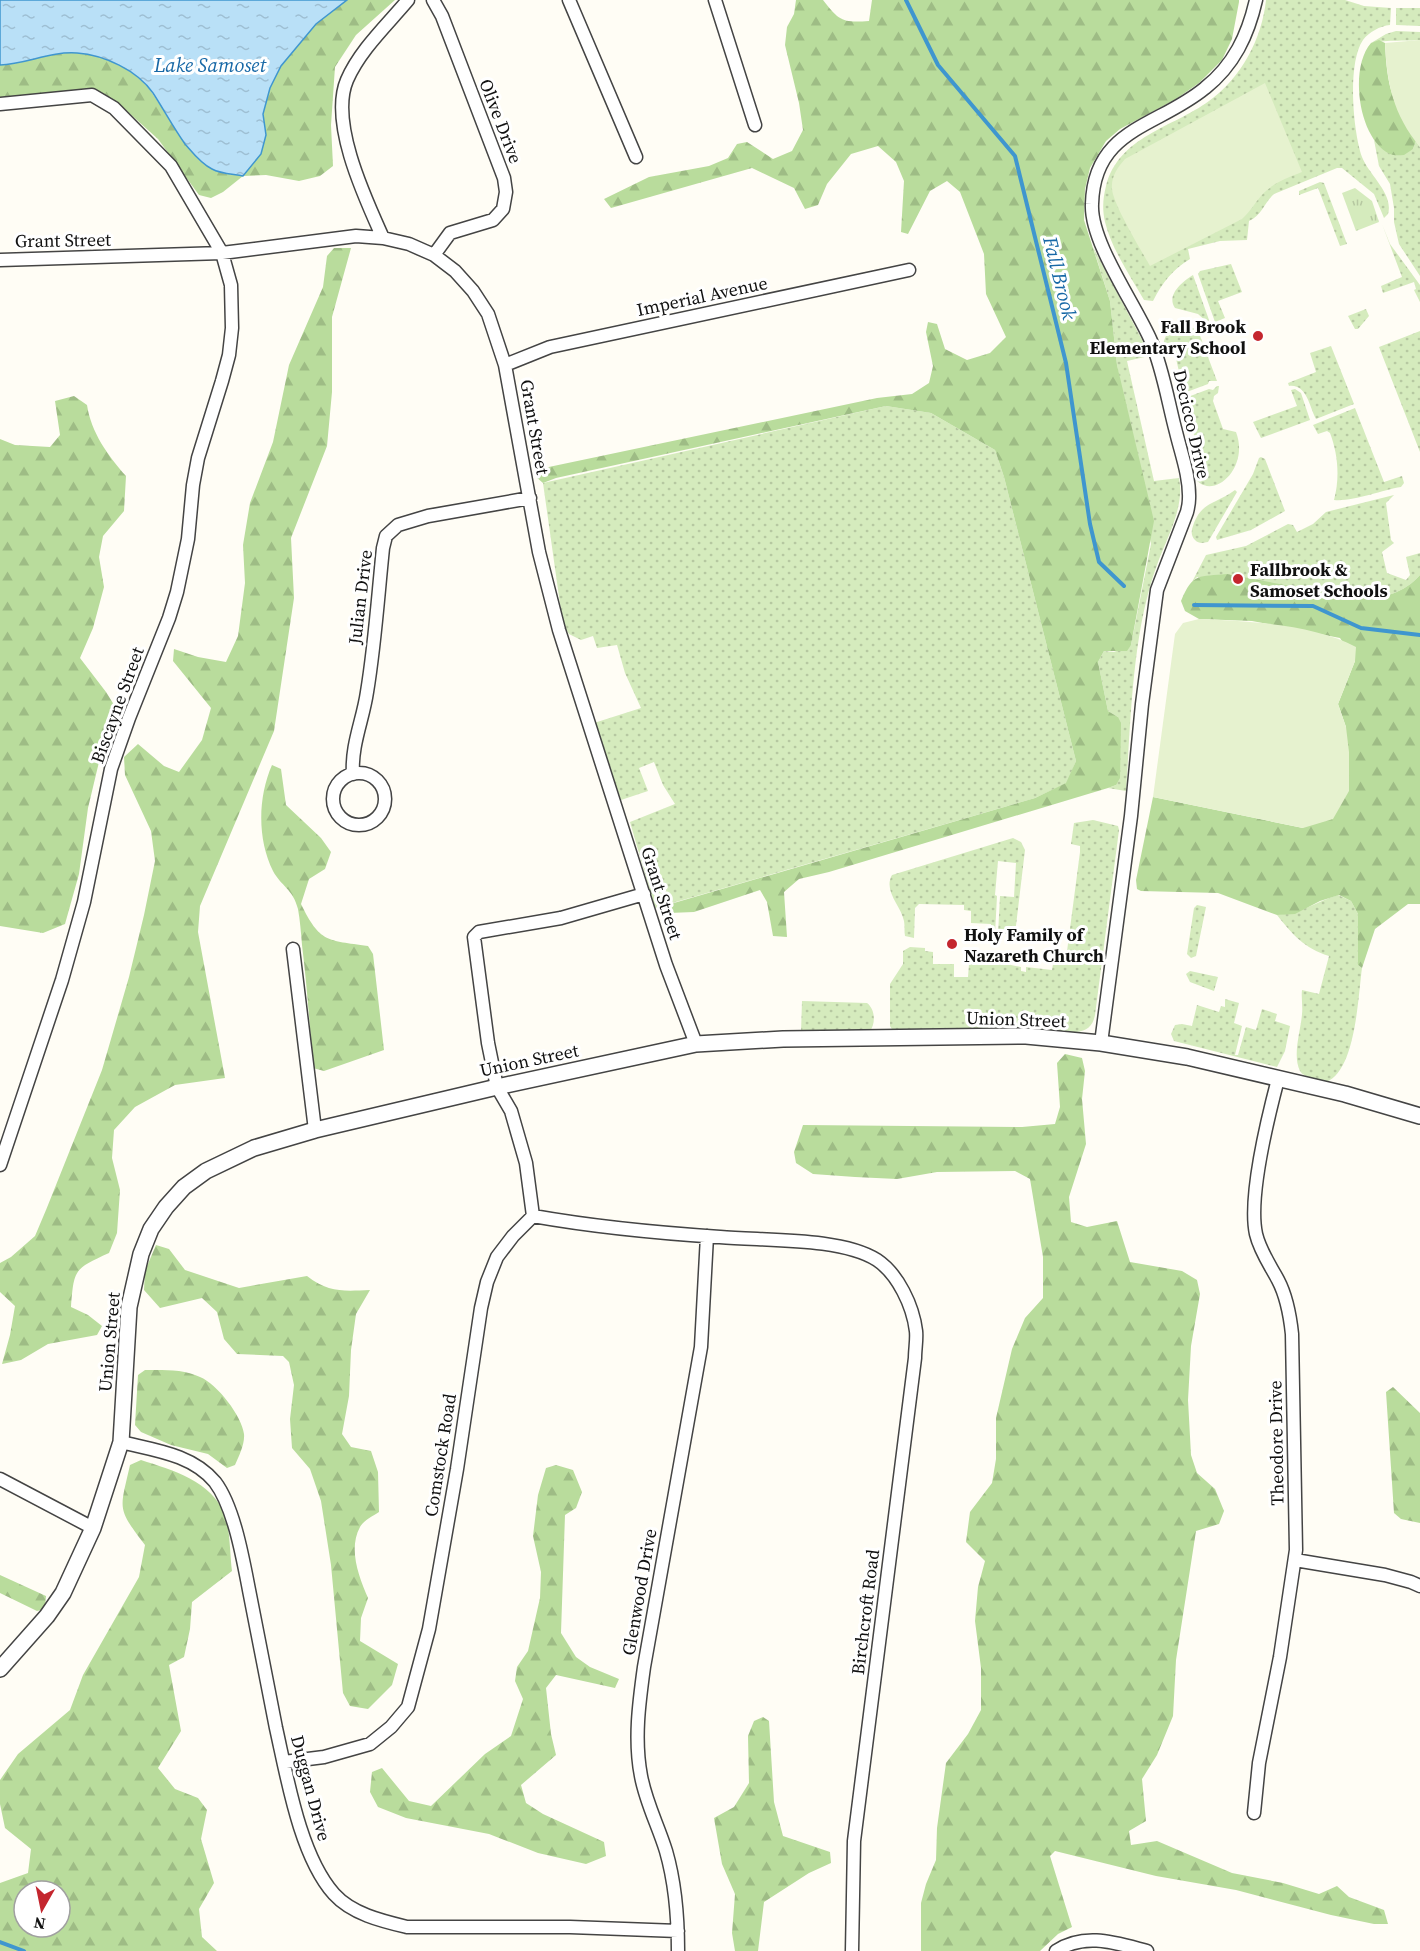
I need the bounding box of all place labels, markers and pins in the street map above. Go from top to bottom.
place label: Fall Brook Elementary School [1089,314,1246,360]
marker: Fall Brook Elementary School [1251,329,1265,343]
place label: Fallbrook & Samoset Schools [1250,557,1388,603]
marker: Fallbrook & Samoset Schools [1231,572,1245,586]
place label: Holy Family of Nazareth Church [964,922,1104,968]
marker: Holy Family of Nazareth Church [945,937,959,951]

